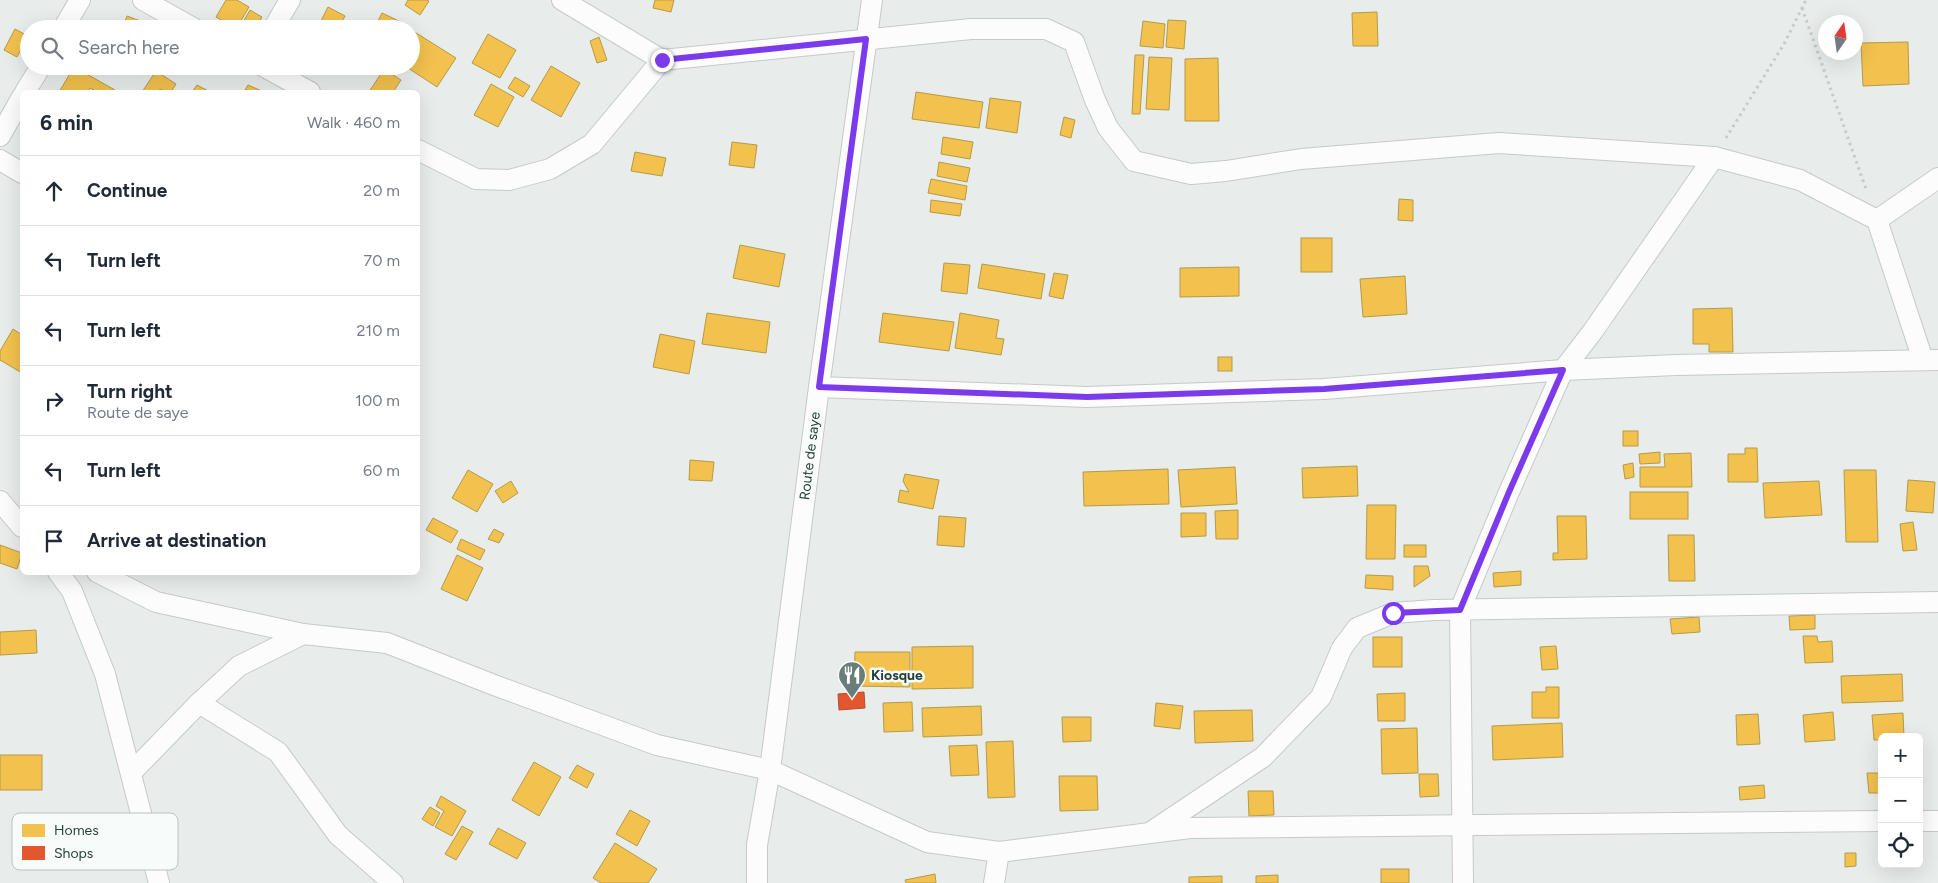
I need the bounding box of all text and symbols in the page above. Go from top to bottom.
north arrow [1818,15,1863,60]
search box [20,20,420,75]
icon: search [38,34,66,62]
text: Search here [78,36,180,59]
route end [651,49,674,72]
text: 6 min [40,110,93,135]
text: Walk · 460 m [307,113,400,132]
icon: ahead [40,177,68,205]
text: Continue [87,179,167,202]
text: 20 m [363,181,400,200]
icon: left [40,247,68,275]
text: Turn left [87,249,161,272]
text: 70 m [364,251,400,270]
icon: left [40,317,68,345]
text: Turn left [87,319,161,342]
text: 210 m [357,321,400,340]
text: Turn right [87,380,173,403]
icon: right [40,387,68,415]
text: 100 m [355,391,400,410]
text: Route de saye [87,403,188,422]
street label: Route de saye [796,411,824,501]
icon: left [40,457,68,485]
text: Turn left [87,459,161,482]
text: 60 m [363,461,400,480]
icon: arrive [40,527,68,555]
text: Arrive at destination [87,529,266,552]
route start [1382,602,1405,625]
restaurant icon: Kiosque [837,660,867,699]
place label: Kiosque [871,667,923,684]
map controls [1878,733,1923,868]
button: + [1878,733,1923,778]
button: − [1878,778,1923,823]
legend [12,813,178,870]
text: Homes [54,822,99,839]
button: locate [1878,823,1923,868]
text: Shops [54,845,93,862]

